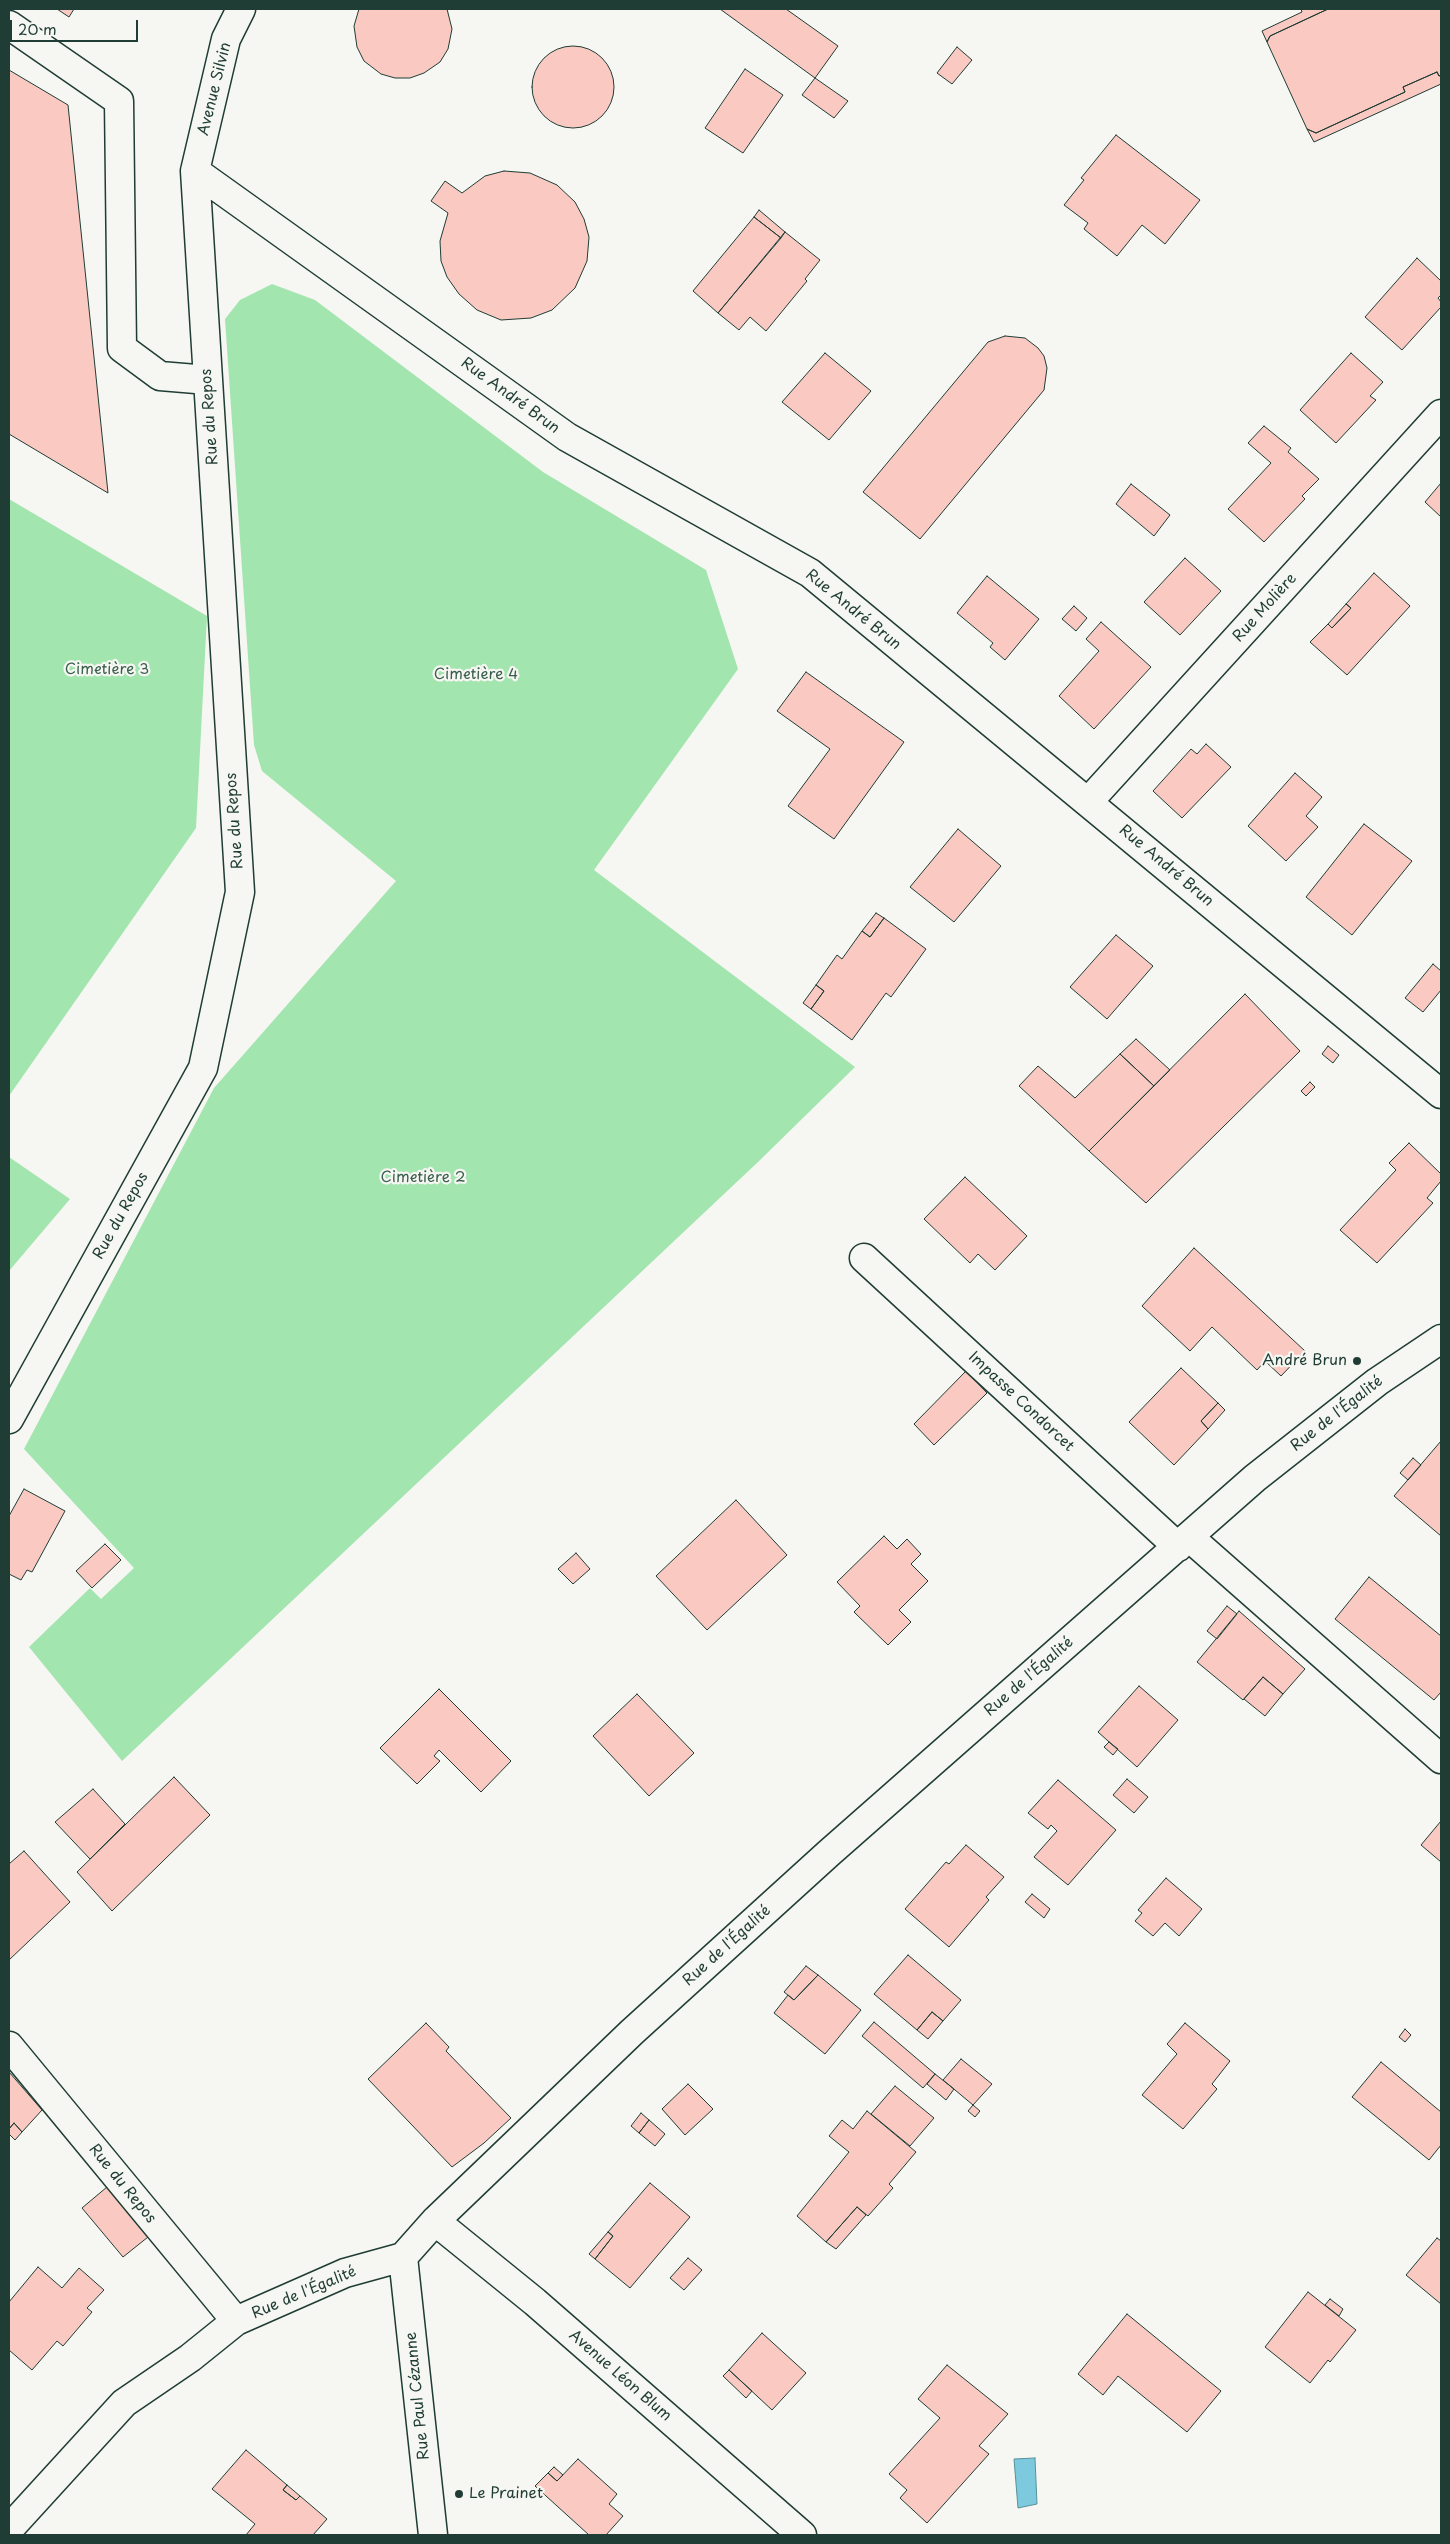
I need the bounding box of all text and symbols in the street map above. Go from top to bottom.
scale bar [12,10,140,42]
text: 20 m [18,17,57,40]
street label: Avenue Silvin [195,41,235,137]
street label: Rue André Brun [457,354,563,438]
street label: Rue du Repos [198,368,222,466]
street label: Rue André Brun [802,566,904,654]
street label: Rue Molière [1229,570,1301,646]
park label: Cimetière 3 [65,661,149,679]
park label: Cimetière 4 [434,666,518,684]
street label: Rue du Repos [223,772,247,870]
street label: Rue André Brun [1115,821,1217,911]
street label: Rue du Repos [90,1169,152,1263]
park label: Cimetière 2 [380,1169,466,1187]
street label: Impasse Condorcet [964,1348,1078,1456]
place label: André Brun [1262,1352,1347,1370]
marker: André Brun [1351,1355,1363,1367]
street label: Rue de l'Égalité [1287,1372,1387,1456]
street label: Rue de l'Égalité [981,1634,1077,1720]
street label: Rue de l'Égalité [679,1902,775,1990]
street label: Rue du Repos [85,2141,159,2227]
street label: Rue de l'Égalité [249,2263,359,2323]
street label: Avenue Léon Blum [565,2327,675,2425]
street label: Rue Paul Cézanne [402,2331,434,2461]
place label: Le Prainet [469,2485,543,2503]
marker: Le Prainet [453,2488,465,2500]

